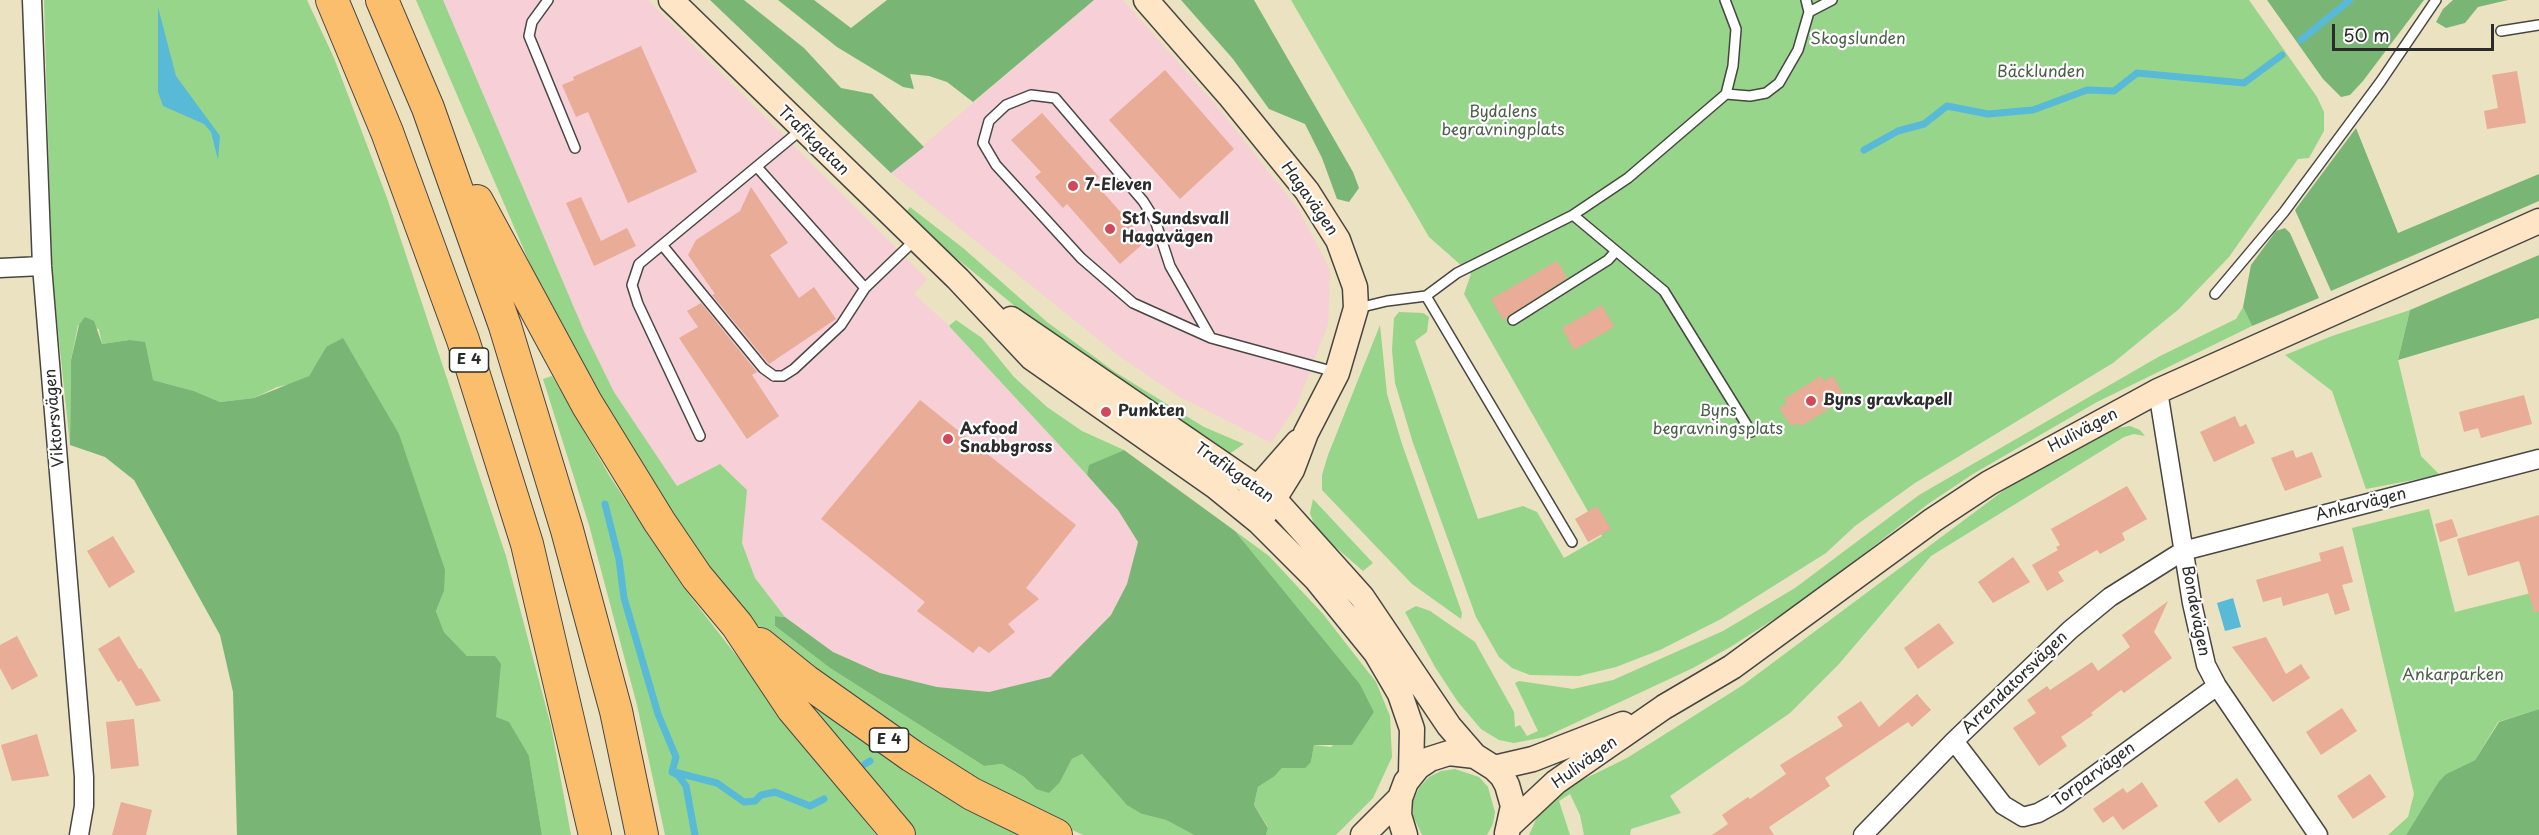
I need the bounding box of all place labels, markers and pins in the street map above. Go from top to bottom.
place label: 7-Eleven [1085,176,1152,196]
marker: 7-Eleven [1066,179,1080,193]
place label: St1 Sundsvall Hagavägen [1122,210,1229,248]
marker: St1 Sundsvall Hagavägen [1103,222,1117,236]
place label: Byns gravkapell [1823,391,1952,411]
marker: Byns gravkapell [1804,394,1818,408]
place label: Punkten [1118,402,1185,422]
marker: Punkten [1099,405,1113,419]
place label: Axfood Snabbgross [960,420,1052,458]
marker: Axfood Snabbgross [941,432,955,446]

